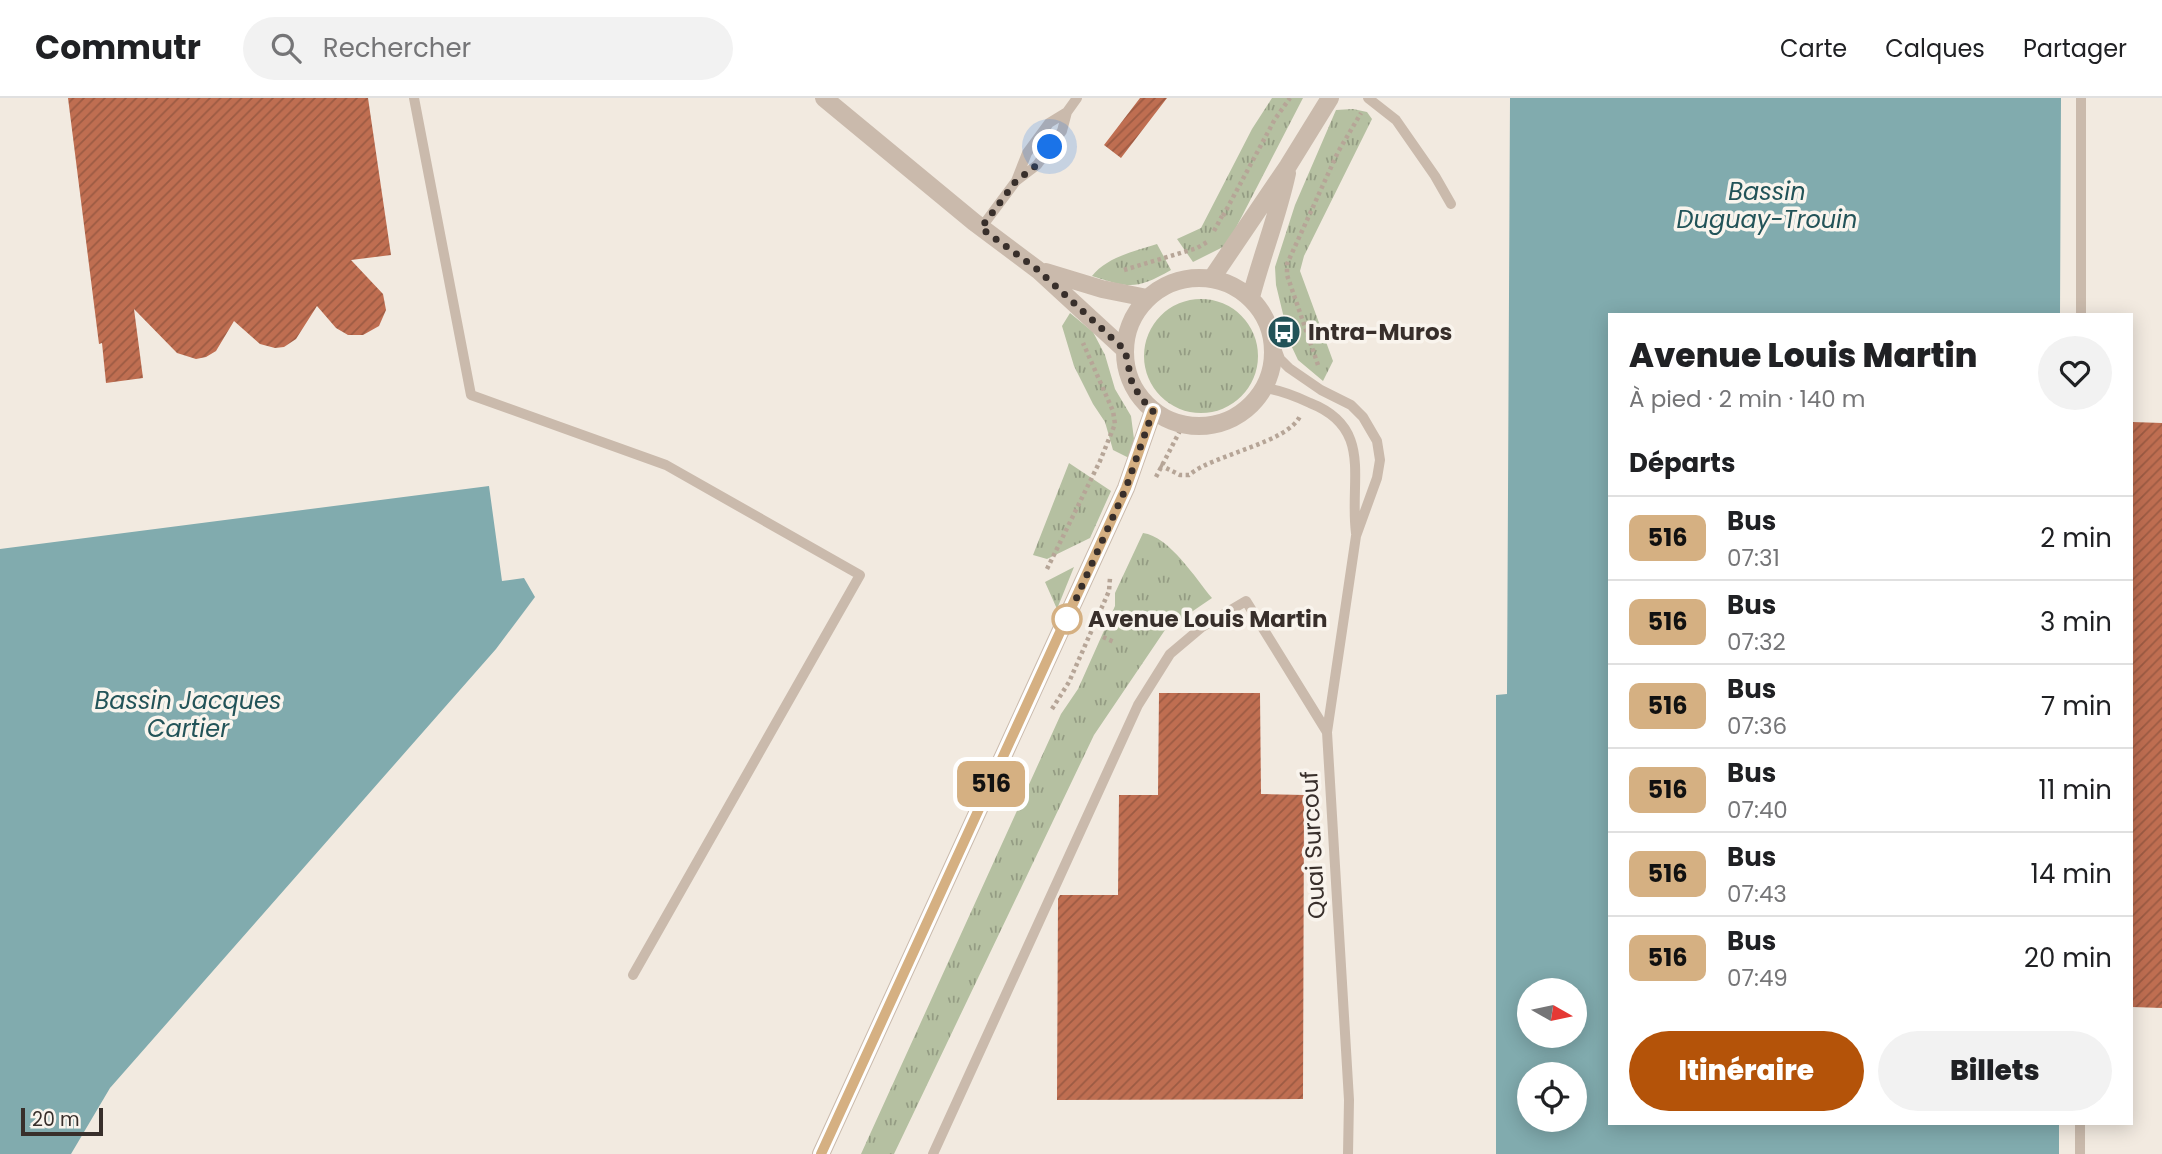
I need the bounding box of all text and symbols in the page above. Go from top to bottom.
search box [243,17,733,80]
text: Commutr [35,24,201,71]
icon: search [267,29,305,67]
text: Rechercher [323,30,471,66]
text: Carte [1780,32,1847,65]
text: Calques [1885,32,1985,65]
text: Partager [2023,32,2127,65]
your location [1032,129,1067,164]
water label: Bassin Duguay-Trouin [1677,175,1857,236]
bus stop icon: Intra-Muros [1265,313,1303,351]
place label: Intra-Muros [1308,316,1452,348]
text: Avenue Louis Martin [1629,332,1977,379]
button: heart [2038,336,2112,410]
text: À pied · 2 min · 140 m [1629,383,1866,415]
text: Départs [1629,445,1735,481]
text: Bus [1727,503,1776,539]
text: 2 min [2040,520,2112,556]
text: 516 [1648,521,1687,554]
text: 07:31 [1727,542,1780,574]
text: Bus [1727,587,1776,623]
place label: Avenue Louis Martin [1088,603,1327,635]
marker: Avenue Louis Martin [1052,604,1082,634]
text: 3 min [2040,604,2112,640]
text: 516 [1648,605,1687,638]
text: 07:32 [1727,626,1786,658]
text: Bus [1727,671,1776,707]
water label: Bassin Jacques Cartier [95,684,281,745]
text: 7 min [2041,688,2112,724]
text: 516 [1648,689,1687,722]
text: 07:36 [1727,710,1787,742]
text: Bus [1727,755,1776,791]
line badge: 516 [951,761,1031,807]
text: 516 [971,767,1011,800]
street label: Quai Surcouf [1293,770,1333,920]
text: 11 min [2039,772,2112,808]
text: 516 [1648,773,1687,806]
text: 07:40 [1727,794,1788,826]
text: Bus [1727,839,1776,875]
text: 14 min [2031,856,2112,892]
text: 516 [1648,857,1687,890]
text: 07:43 [1727,878,1787,910]
text: Bus [1727,923,1776,959]
text: 20 min [2024,940,2112,976]
text: 516 [1648,941,1687,974]
text: 07:49 [1727,962,1788,994]
north arrow [1517,978,1587,1048]
map controls [1517,978,1587,1132]
button: Itinéraire [1629,1031,1864,1111]
button: Billets [1878,1031,2112,1111]
button: locate [1517,1062,1587,1132]
scale bar [21,1105,103,1137]
text: 20 m [32,1106,80,1133]

